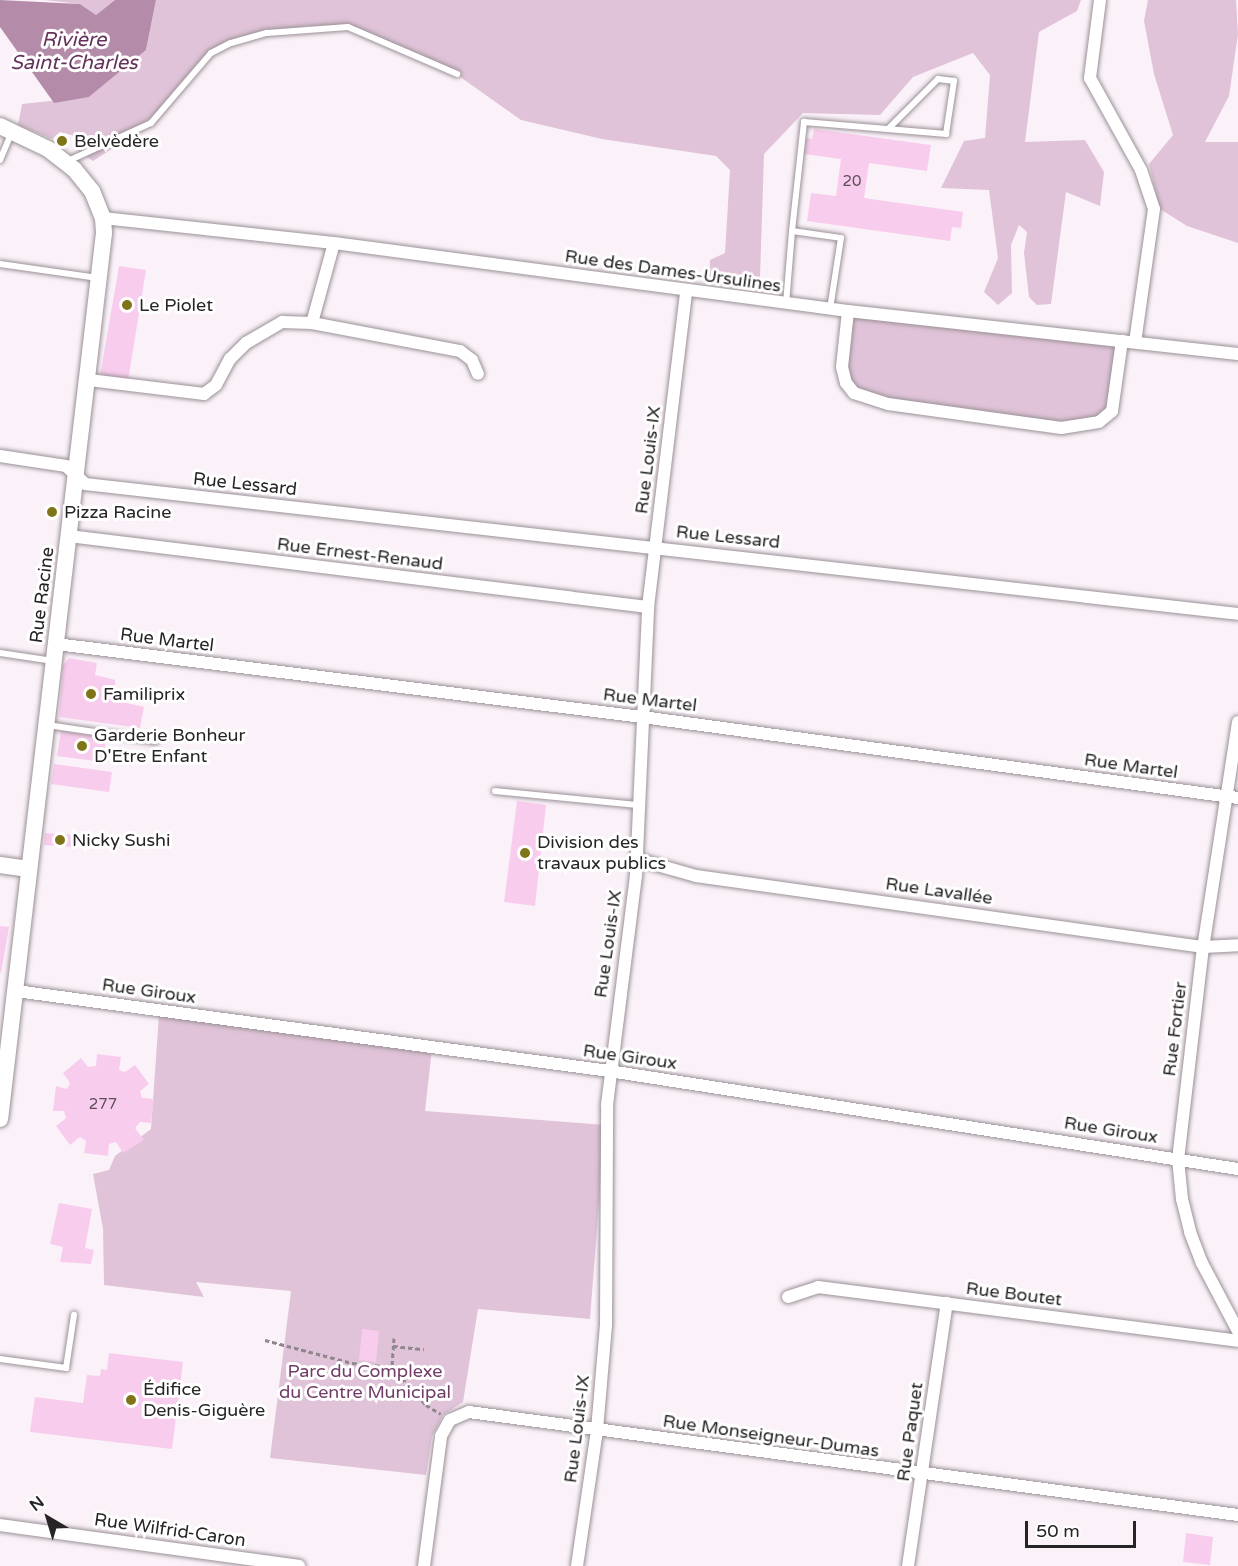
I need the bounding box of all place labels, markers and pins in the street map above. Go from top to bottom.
place label: Belvèdère [74,130,159,152]
marker: Belvèdère [55,134,69,148]
place label: Le Piolet [139,294,213,316]
marker: Le Piolet [120,298,134,312]
place label: Pizza Racine [64,501,171,523]
marker: Pizza Racine [45,505,59,519]
place label: Familiprix [103,683,185,705]
marker: Familiprix [84,687,98,701]
place label: Garderie Bonheur D'Etre Enfant [94,725,245,768]
marker: Garderie Bonheur D'Etre Enfant [75,739,89,753]
place label: Nicky Sushi [72,829,170,851]
place label: Division des travaux publics [537,832,666,874]
marker: Nicky Sushi [53,833,67,847]
marker: Division des travaux publics [518,846,532,860]
place label: Édifice Denis-Giguère [143,1379,265,1422]
marker: Édifice Denis-Giguère [124,1393,138,1407]

